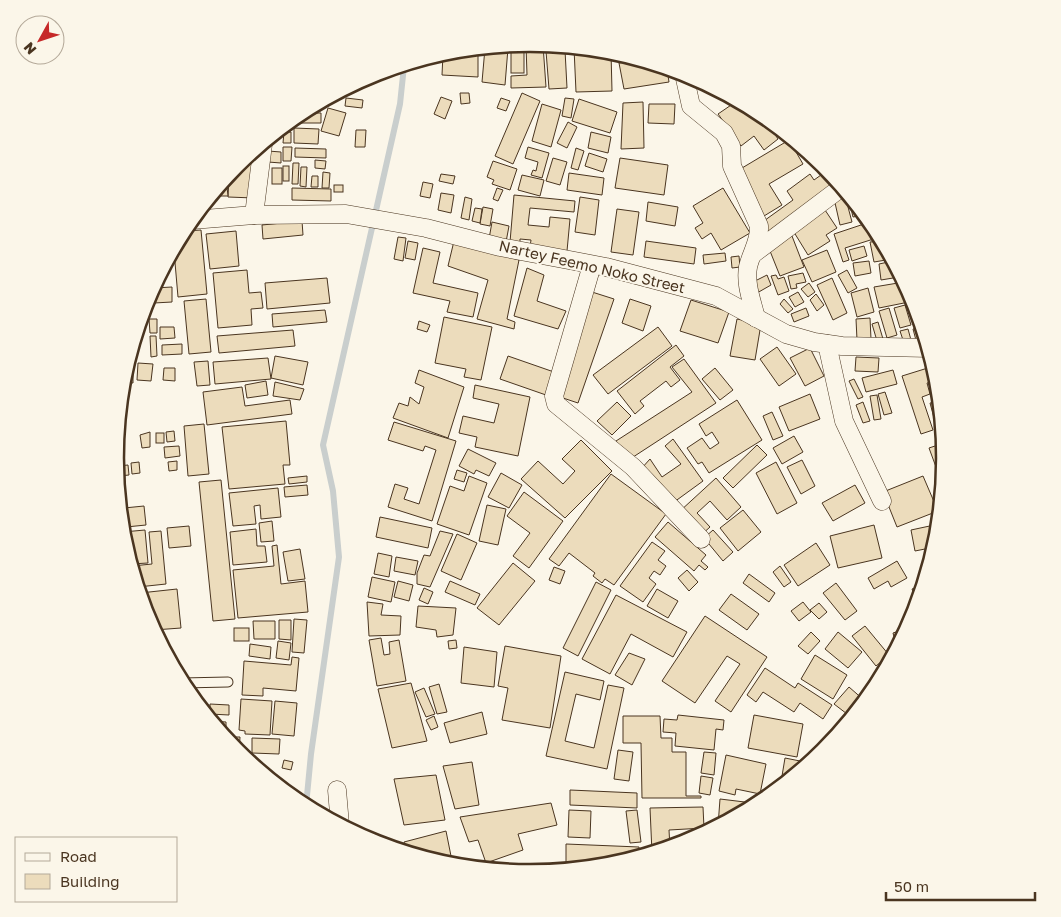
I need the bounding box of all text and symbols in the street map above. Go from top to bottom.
north arrow [15,15,65,65]
text: N [20,39,40,58]
street label: Nartey Feemo Noko Street [497,236,687,296]
legend [15,837,178,902]
text: Road [60,847,97,865]
scale bar [886,870,1035,902]
text: Building [60,872,120,890]
text: 50 m [894,877,929,895]

